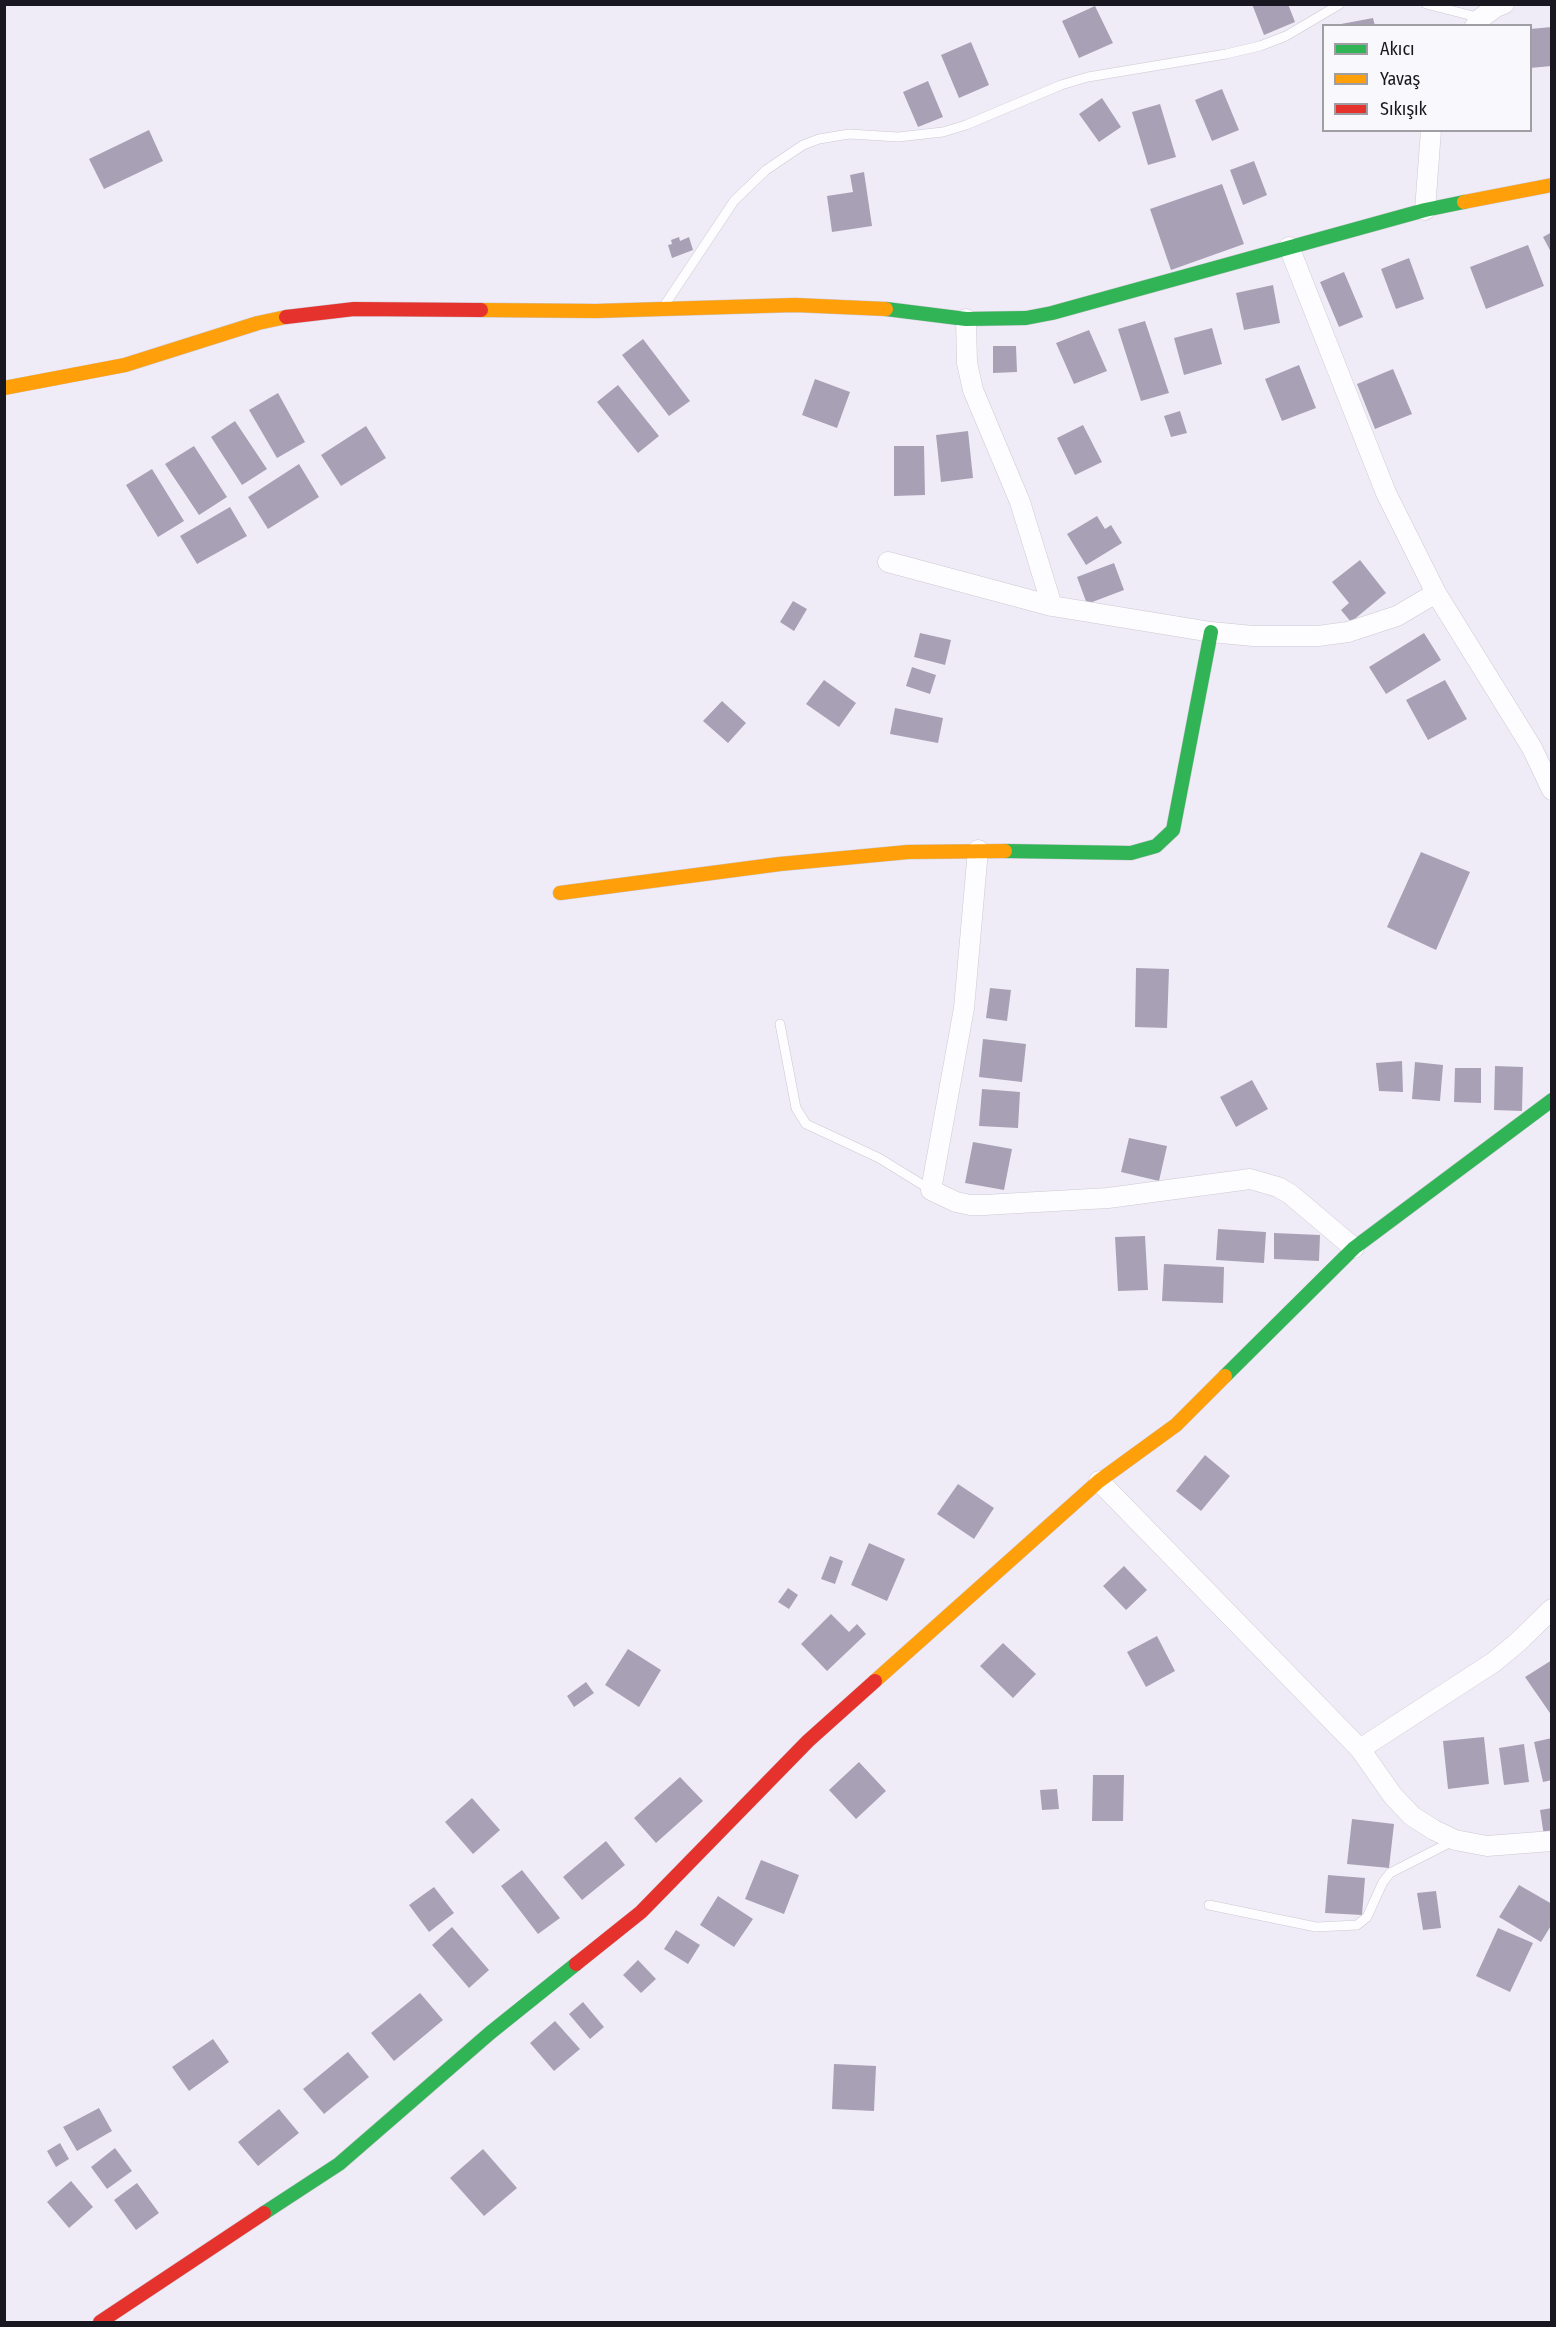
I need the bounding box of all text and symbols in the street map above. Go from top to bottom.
legend [1322,24,1532,132]
text: Akıcı [1380,38,1415,60]
text: Yavaş [1380,68,1420,90]
text: Sıkışık [1380,98,1427,120]

